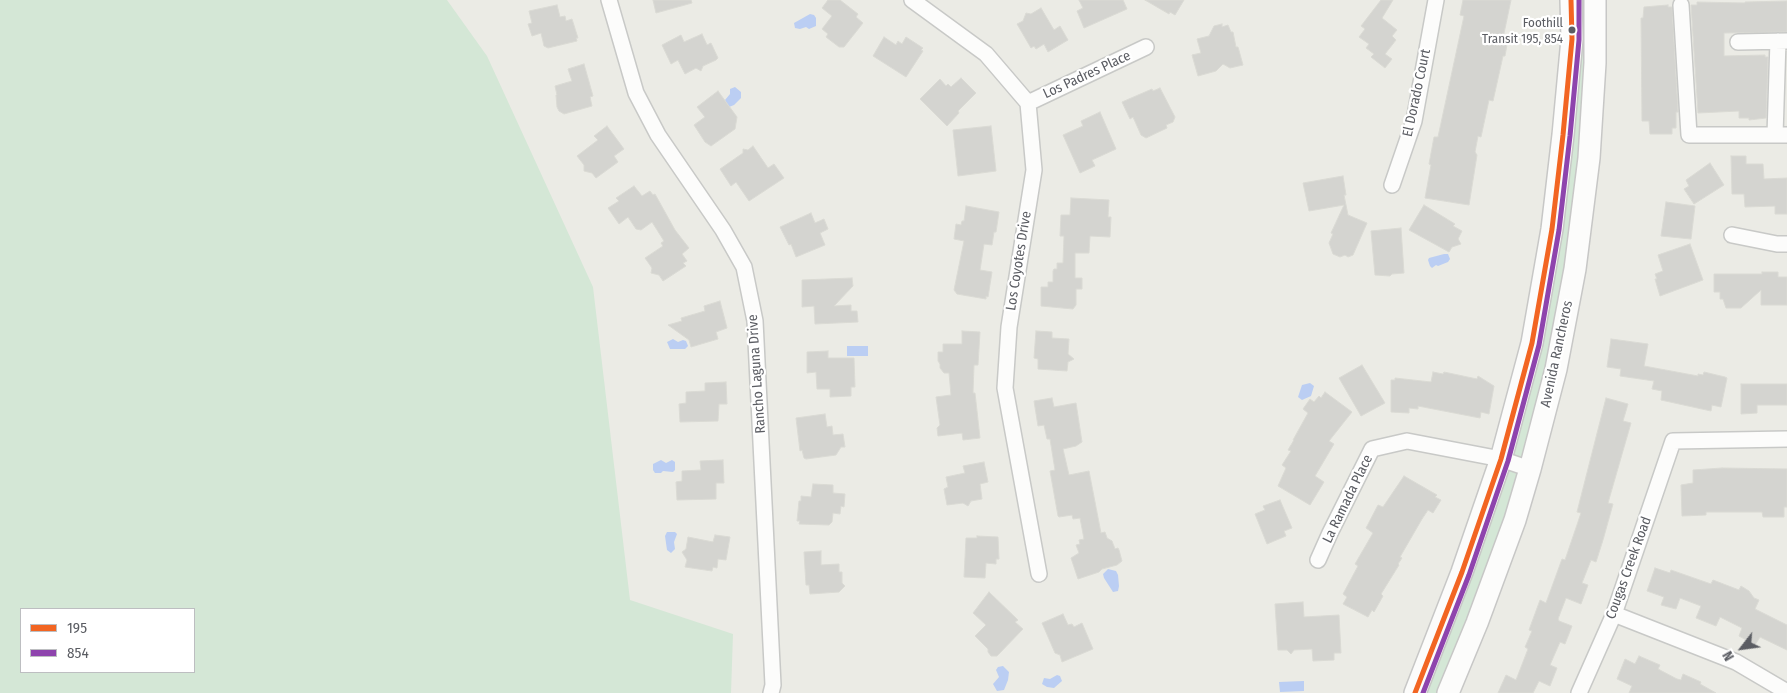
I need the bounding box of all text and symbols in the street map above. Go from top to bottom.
place label: Foothill Transit 195, 854 [1482,15,1563,46]
marker: Foothill Transit 195, 854 [1567,25,1577,35]
street label: Los Padres Place [1041,47,1133,103]
street label: El Dorado Court [1399,48,1435,138]
street label: Los Coyotes Drive [1003,210,1035,312]
street label: Avenida Rancheros [1537,299,1577,409]
street label: Rancho Laguna Drive [744,314,770,434]
street label: La Ramada Place [1319,452,1377,546]
street label: Cougas Creek Road [1603,514,1655,622]
legend [20,608,195,673]
text: 195 [67,619,87,637]
north arrow [1717,623,1767,673]
text: 854 [67,644,89,662]
text: N [1719,648,1738,664]

